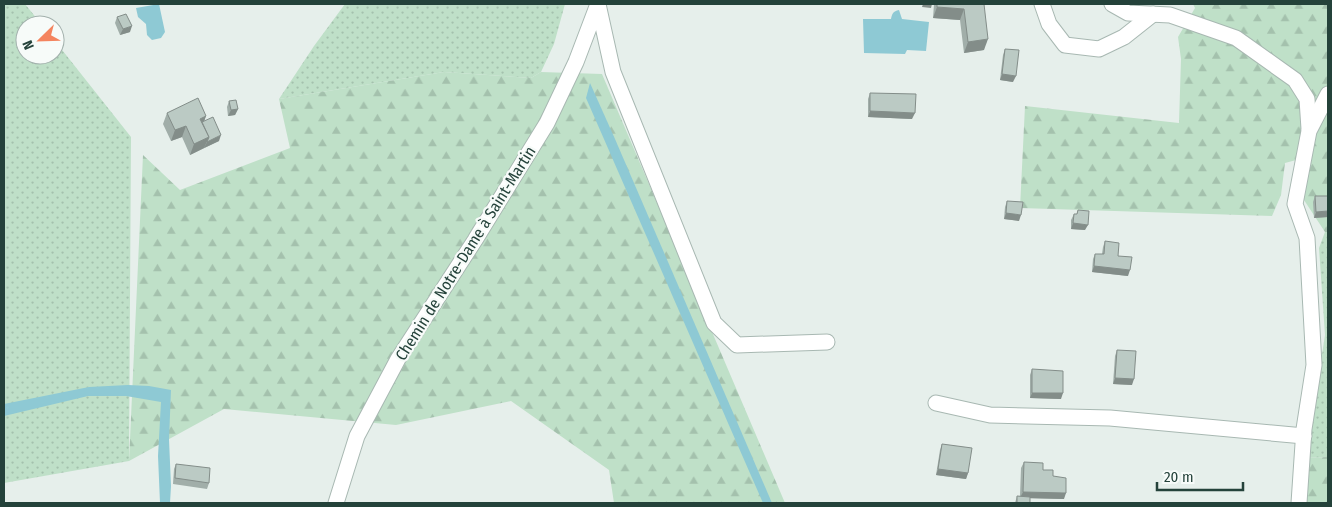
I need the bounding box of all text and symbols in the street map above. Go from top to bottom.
north arrow [15,15,65,65]
text: N [19,38,38,52]
street label: Chemin de Notre-Dame à Saint-Martin [391,143,539,364]
scale bar [1157,460,1243,492]
text: 20 m [1164,468,1194,486]

